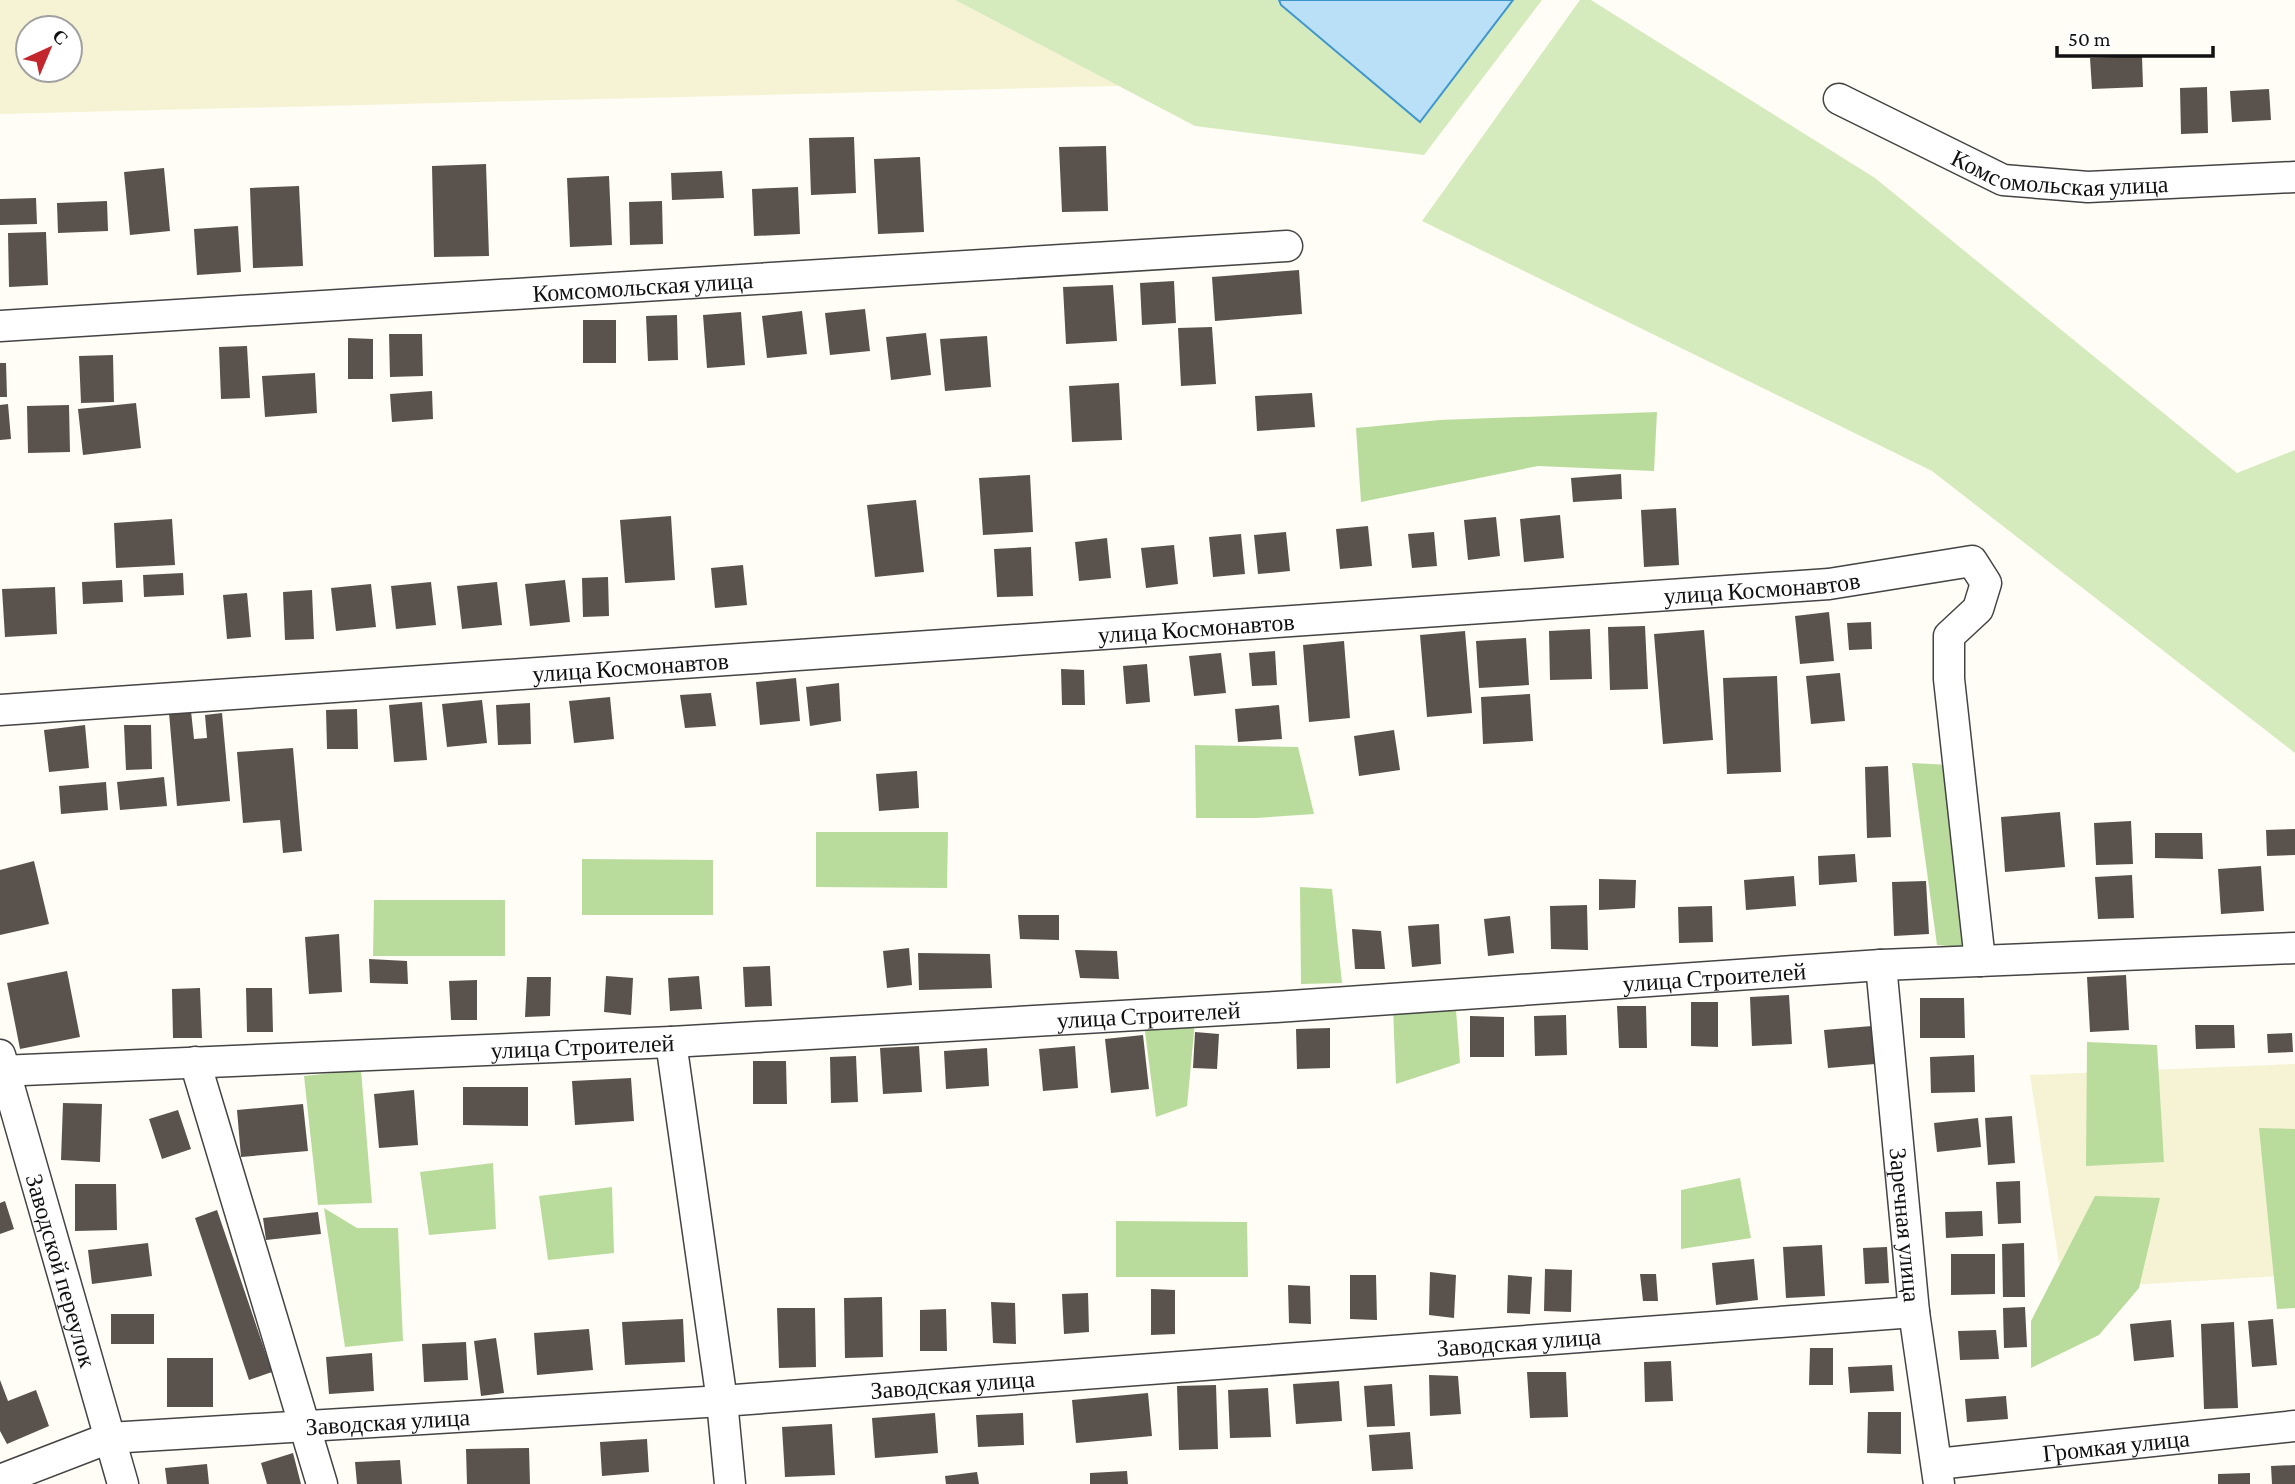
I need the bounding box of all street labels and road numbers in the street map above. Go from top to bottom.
street label: Комсомольская улица [1947,143,2169,201]
street label: Комсомольская улица [532,266,754,306]
street label: улица Космонавтов [1663,566,1862,609]
street label: улица Космонавтов [1097,607,1295,648]
street label: улица Космонавтов [531,646,730,687]
street label: улица Строителей [1622,957,1807,996]
street label: улица Строителей [1056,996,1241,1033]
street label: улица Строителей [490,1028,675,1063]
street label: Заречная улица [1885,1146,1927,1304]
street label: Заводской переулок [21,1170,102,1370]
street label: Заводская улица [1436,1322,1602,1361]
street label: Заводская улица [869,1364,1036,1403]
street label: Заводская улица [305,1403,471,1440]
street label: Громкая улица [2041,1424,2191,1466]

